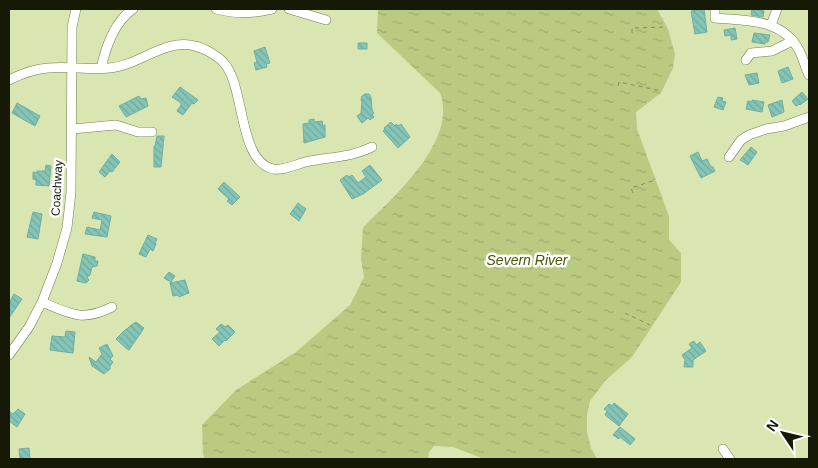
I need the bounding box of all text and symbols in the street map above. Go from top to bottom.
street label: Coachway [49,160,65,216]
water label: Severn River [487,252,569,268]
north arrow [758,408,808,458]
text: N [763,417,782,434]

